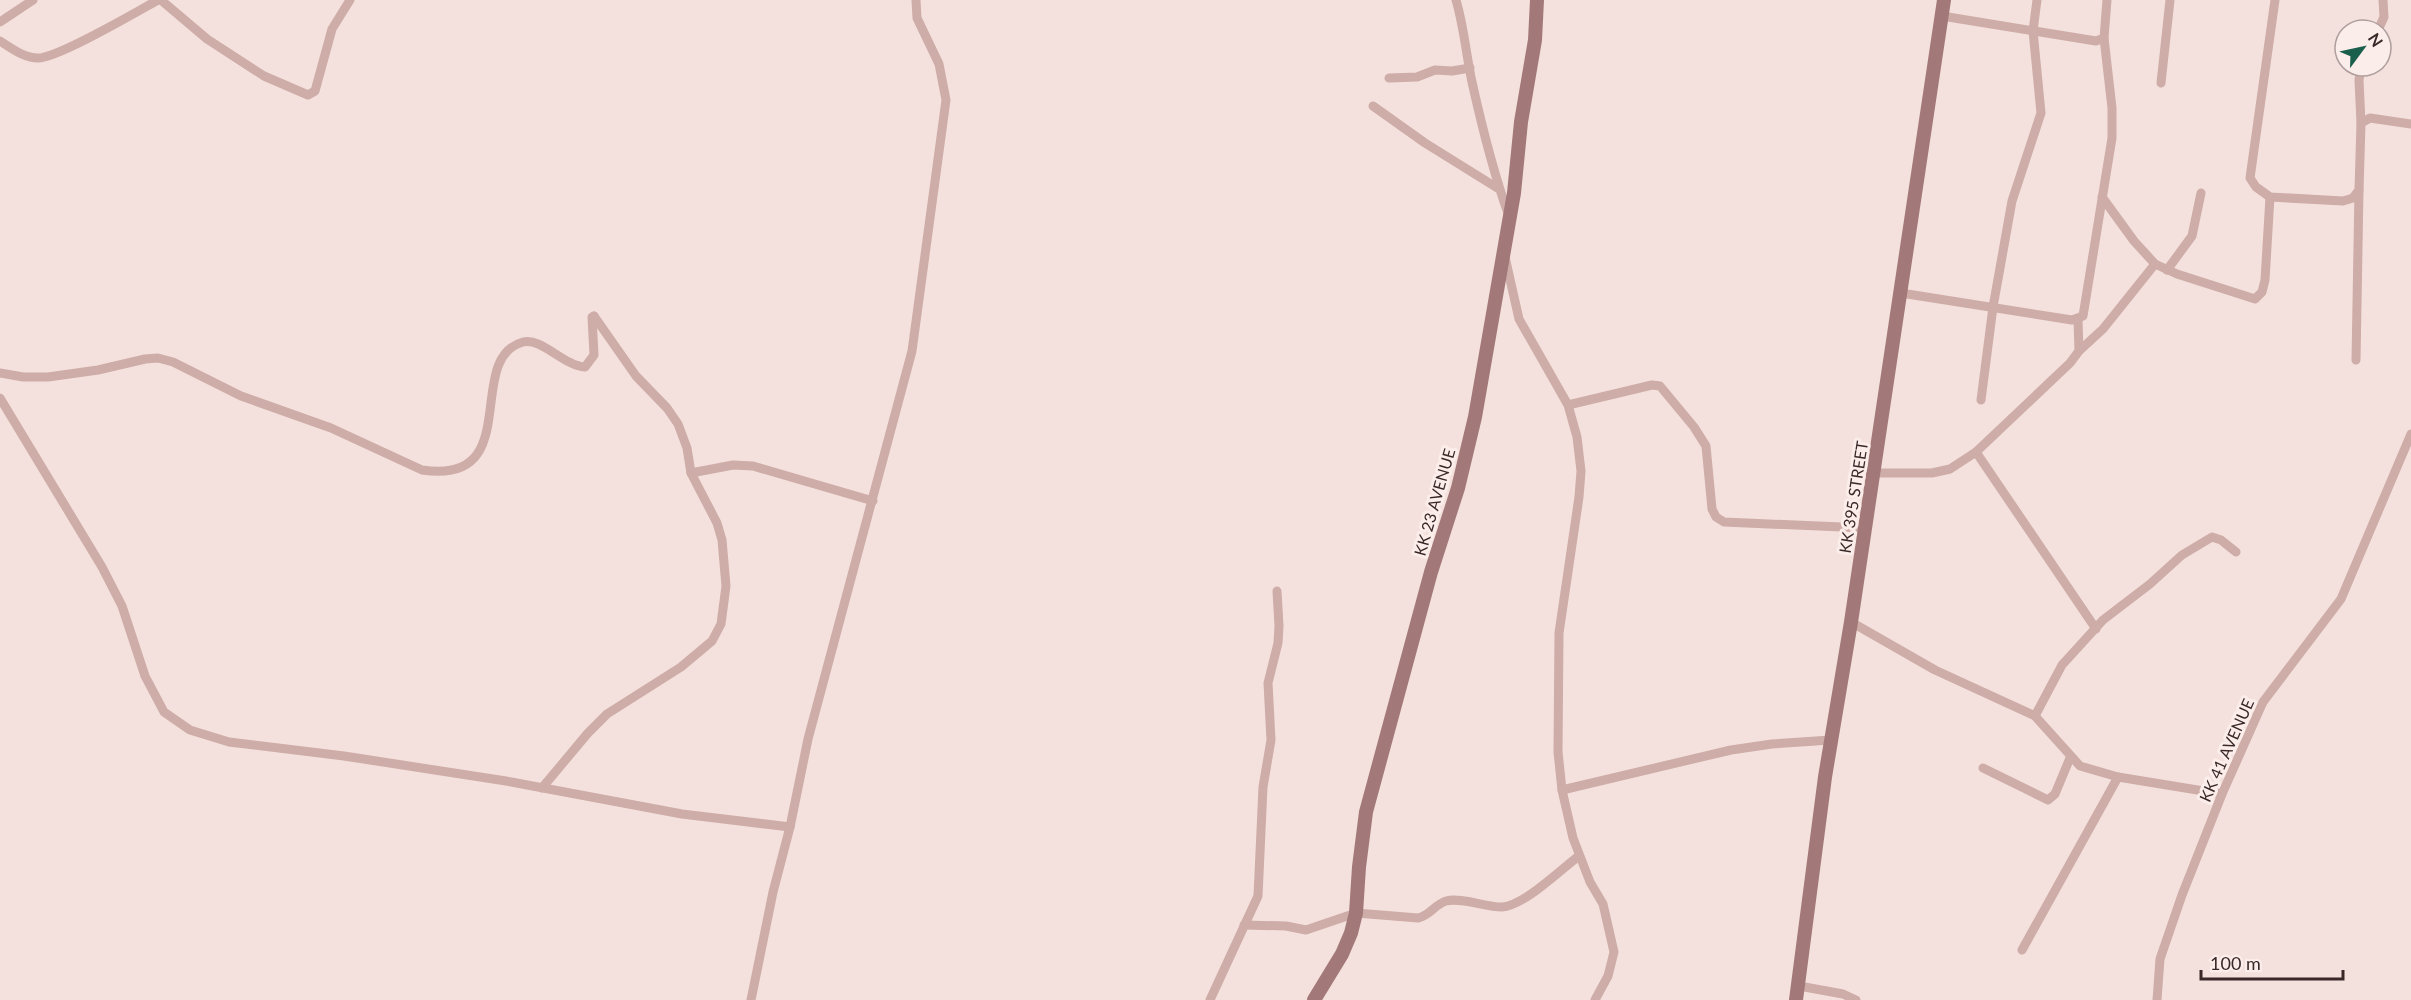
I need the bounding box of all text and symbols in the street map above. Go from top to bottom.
north arrow [2333,18,2393,78]
text: N [2365,29,2387,50]
street label: KK 395 STREET [1835,439,1871,554]
street label: KK 23 AVENUE [1410,446,1458,558]
street label: KK 41 AVENUE [2195,696,2257,804]
scale bar [2201,943,2344,981]
text: 100 m [2210,952,2261,974]

